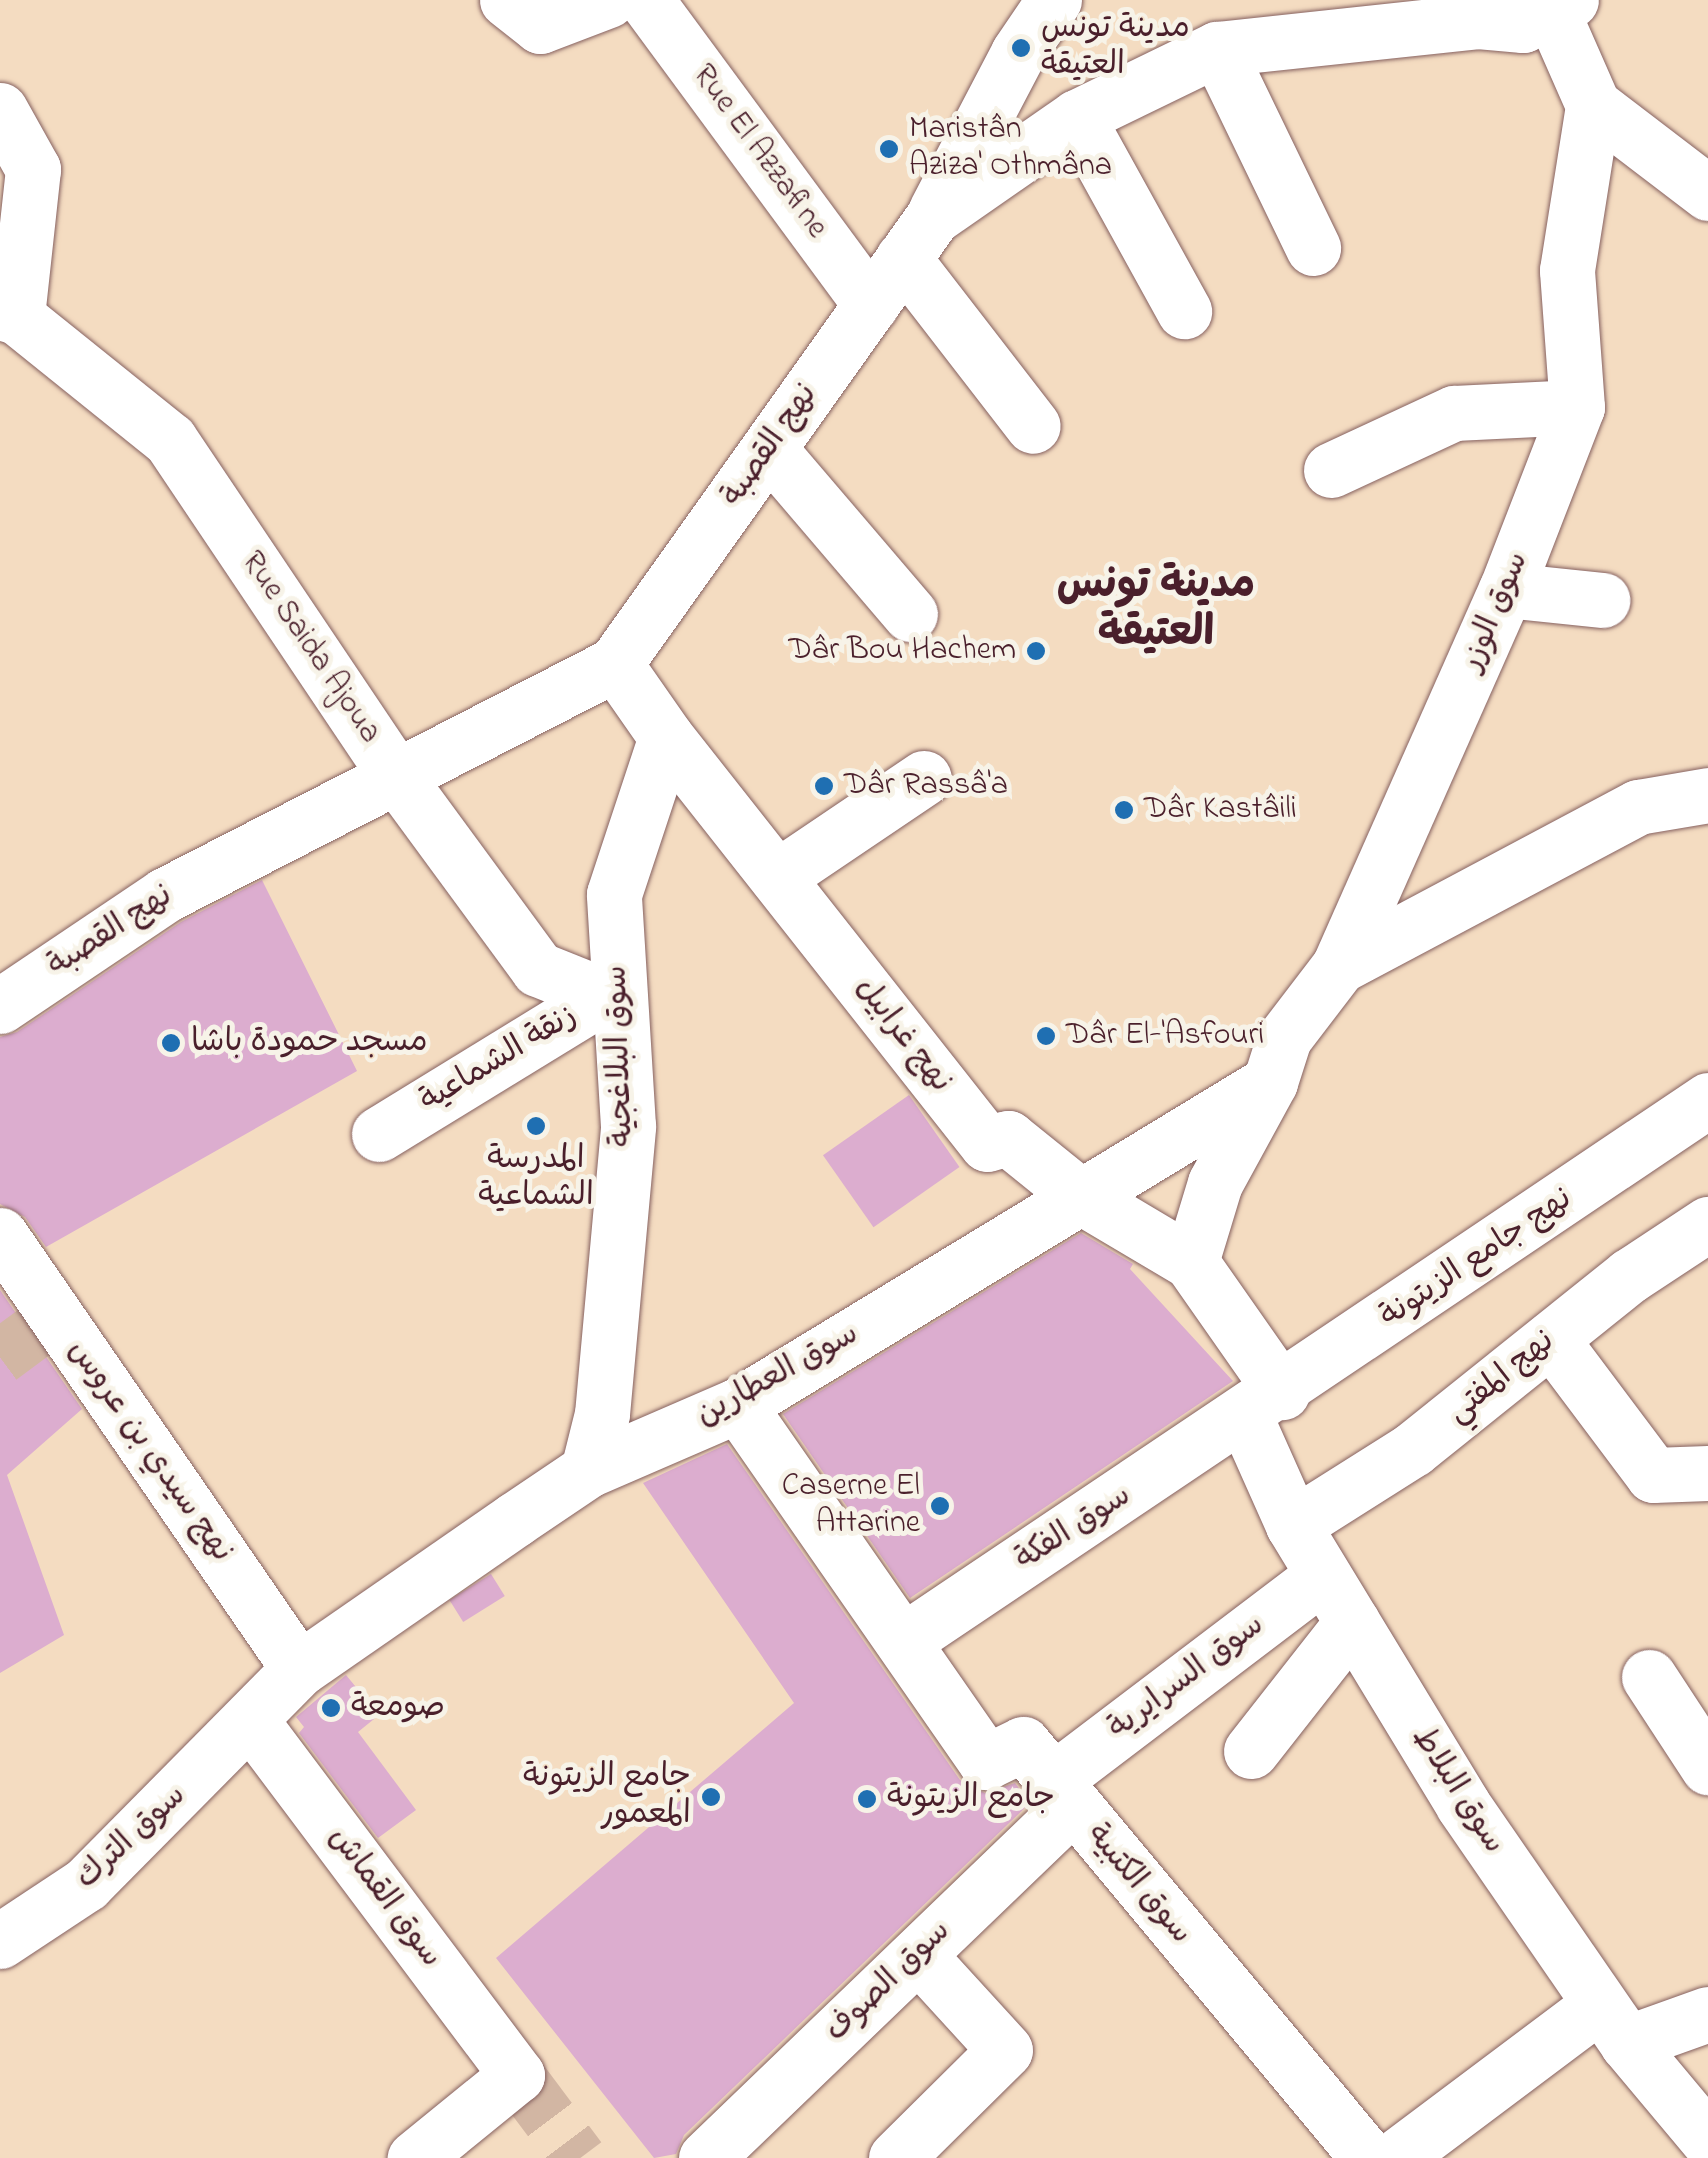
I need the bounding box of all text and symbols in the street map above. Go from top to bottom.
place label: مدينة تونس العتيقة [1041,11,1190,86]
marker: مدينة تونس العتيقة [1010,37,1032,59]
street label: Rue El Azzafine [683,58,835,246]
place label: Maristân Aziza' Othmâna [909,112,1112,187]
marker: Maristân Aziza' Othmâna [878,138,900,160]
street label: نهج القصبة [715,377,827,515]
street label: Rue Saida Ajoua [232,545,388,751]
street label: سوق الوزر [1454,547,1538,677]
district label: مدينة تونس العتيقة [1057,561,1255,660]
place label: Dâr Bou Hachem [788,632,1016,670]
marker: Dâr Bou Hachem [1025,640,1047,662]
place label: Dâr Rassâ'a [844,767,1008,805]
marker: Dâr Rassâ'a [813,775,835,797]
place label: Dâr Kastâili [1144,791,1297,829]
marker: Dâr Kastâili [1113,799,1135,821]
street label: نهج القصبة [41,877,181,987]
street label: سوق البلاغجية [599,965,643,1147]
street label: نهج غرابيل [845,971,959,1101]
street label: زنقة الشماعية [414,998,584,1122]
place label: Dâr El-'Asfouri [1066,1017,1264,1055]
place label: مسجد حمودة باشا [191,1024,428,1062]
marker: Dâr El-'Asfouri [1035,1025,1057,1047]
marker: مسجد حمودة باشا [160,1032,182,1054]
marker: المدرسة الشماعية [525,1115,547,1137]
place label: المدرسة الشماعية [478,1142,594,1217]
street label: نهج جامع الزيتونة [1374,1181,1580,1337]
street label: سوق العطارين [690,1316,866,1436]
street label: نهج المفتي [1441,1323,1563,1433]
street label: نهج سيدي بن عروس [58,1334,240,1570]
place label: Caserne El Attarine [782,1469,920,1544]
street label: سوق الفكة [1009,1478,1139,1580]
marker: Caserne El Attarine [929,1495,951,1517]
street label: سوق السرايرية [1102,1607,1272,1749]
place label: صومعة [351,1689,445,1727]
marker: صومعة [320,1697,342,1719]
street label: سوق البلاط [1402,1721,1512,1861]
place label: جامع الزيتونة المعمور [523,1760,691,1835]
street label: سوق الترك [69,1777,195,1899]
place label: جامع الزيتونة [887,1780,1055,1818]
marker: جامع الزيتونة المعمور [700,1786,722,1808]
marker: جامع الزيتونة [856,1788,878,1810]
street label: سوق الكتبية [1077,1817,1199,1953]
street label: سوق القماش [319,1820,449,1976]
street label: سوق الصوف [819,1913,959,2051]

